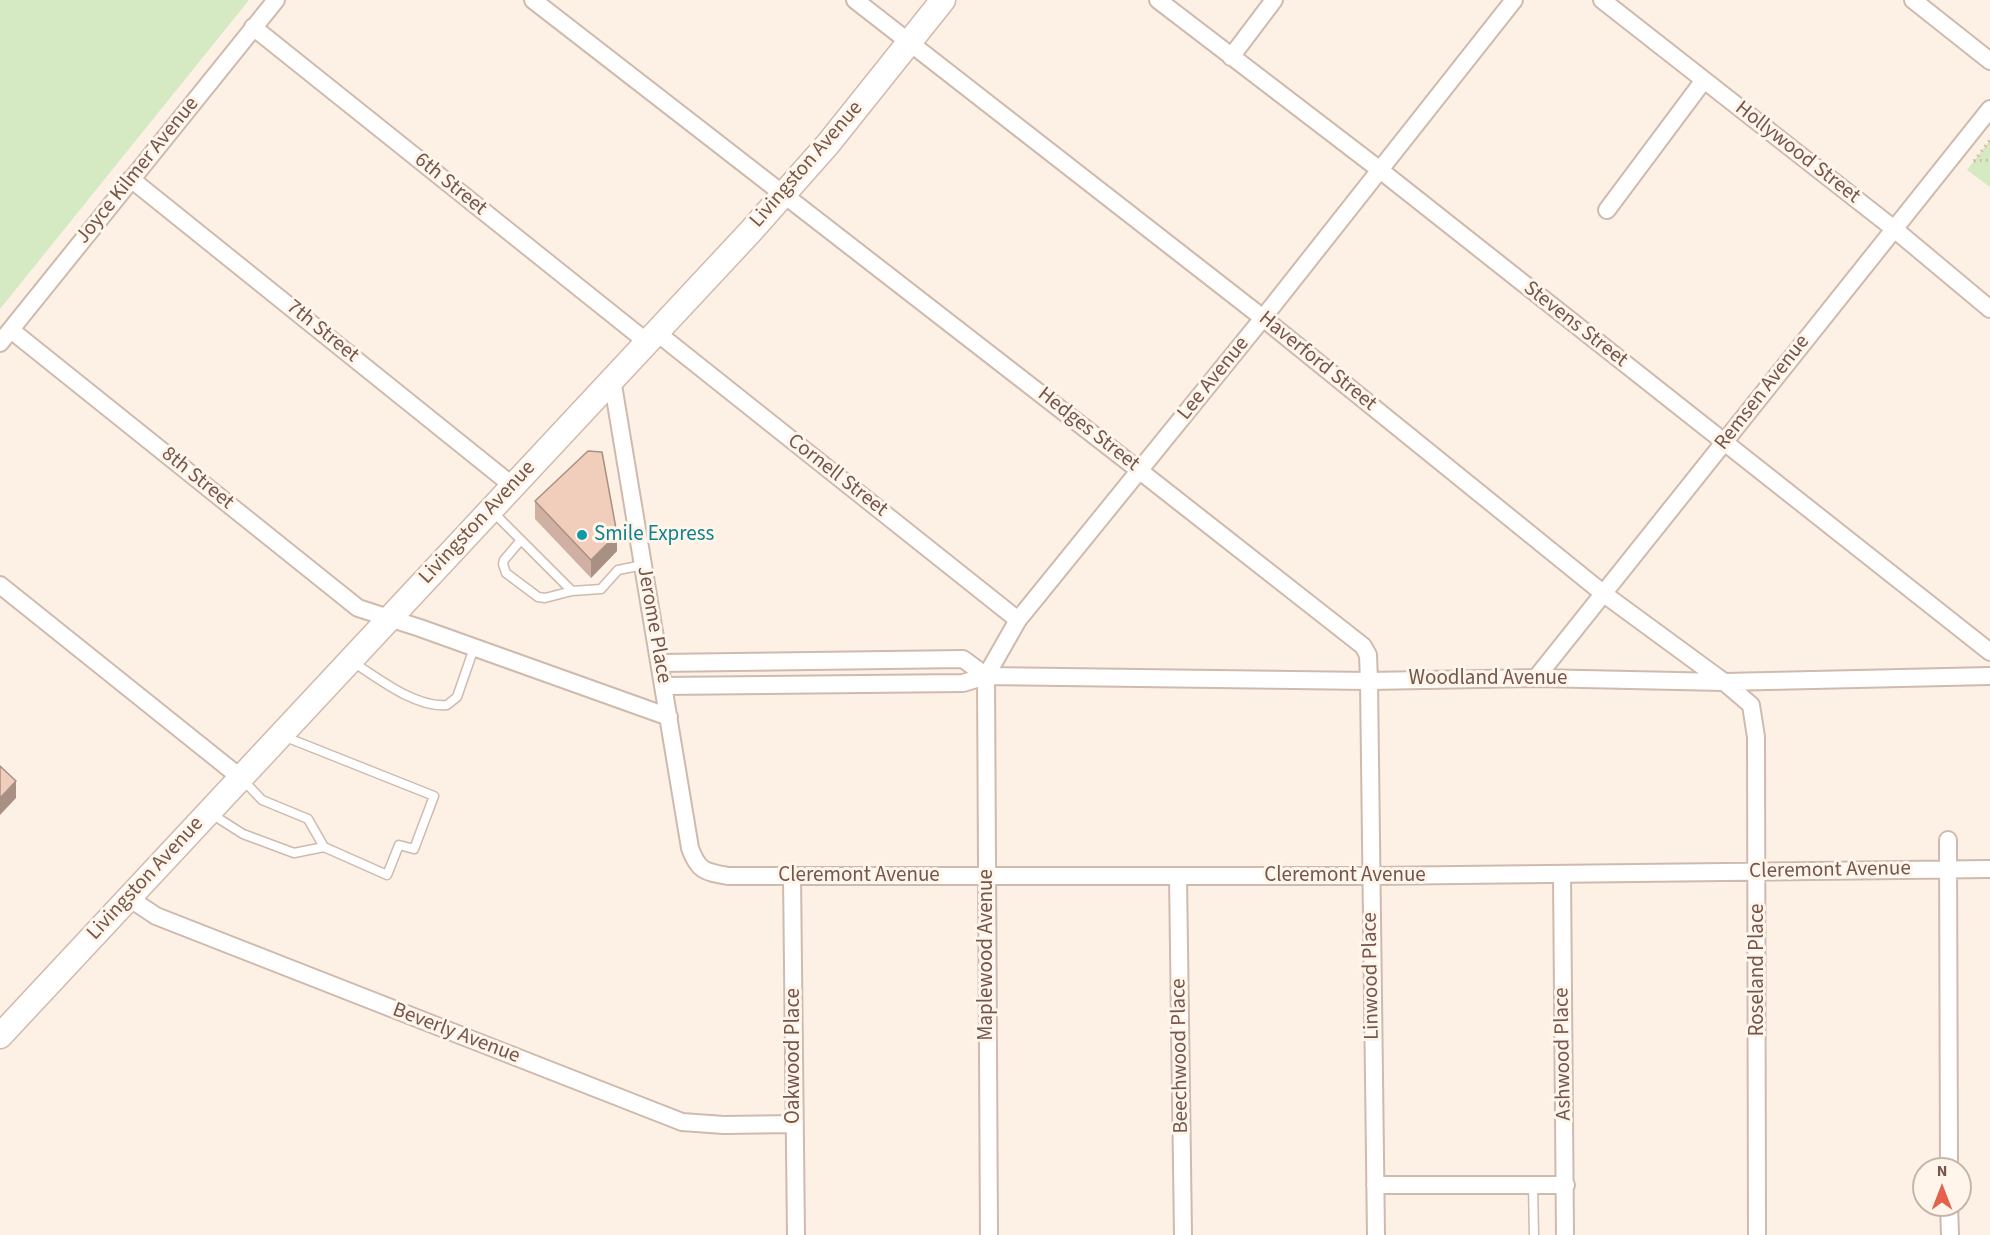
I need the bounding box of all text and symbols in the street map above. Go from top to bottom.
street label: Joyce Kilmer Avenue [71,93,205,249]
street label: Hollywood Street [1729,96,1865,210]
street label: Livingston Avenue [745,97,869,233]
street label: 6th Street [409,148,491,222]
street label: Stevens Street [1518,277,1632,373]
street label: 7th Street [281,295,363,369]
street label: Haverford Street [1253,307,1381,417]
street label: Remsen Avenue [1710,330,1816,456]
street label: Lee Avenue [1173,332,1255,426]
street label: Hedges Street [1032,382,1144,478]
street label: Cornell Street [782,429,892,523]
street label: 8th Street [156,442,238,516]
street label: Livingston Avenue [414,456,542,590]
place label: Smile Express [594,522,714,548]
marker: Smile Express [575,528,589,542]
street label: Jerome Place [630,565,676,685]
street label: Woodland Avenue [1409,666,1567,692]
street label: Livingston Avenue [82,812,210,946]
street label: Cleremont Avenue [1749,857,1911,885]
street label: Cleremont Avenue [778,863,940,889]
street label: Cleremont Avenue [1264,863,1426,889]
street label: Maplewood Avenue [974,869,1000,1041]
street label: Roseland Place [1745,904,1771,1036]
street label: Linwood Place [1358,912,1386,1040]
street label: Beechwood Place [1167,978,1195,1134]
street label: Ashwood Place [1550,987,1578,1121]
street label: Oakwood Place [781,988,807,1124]
street label: Beverly Avenue [389,998,523,1070]
north arrow [1912,1157,1972,1217]
text: N [1937,1160,1947,1182]

